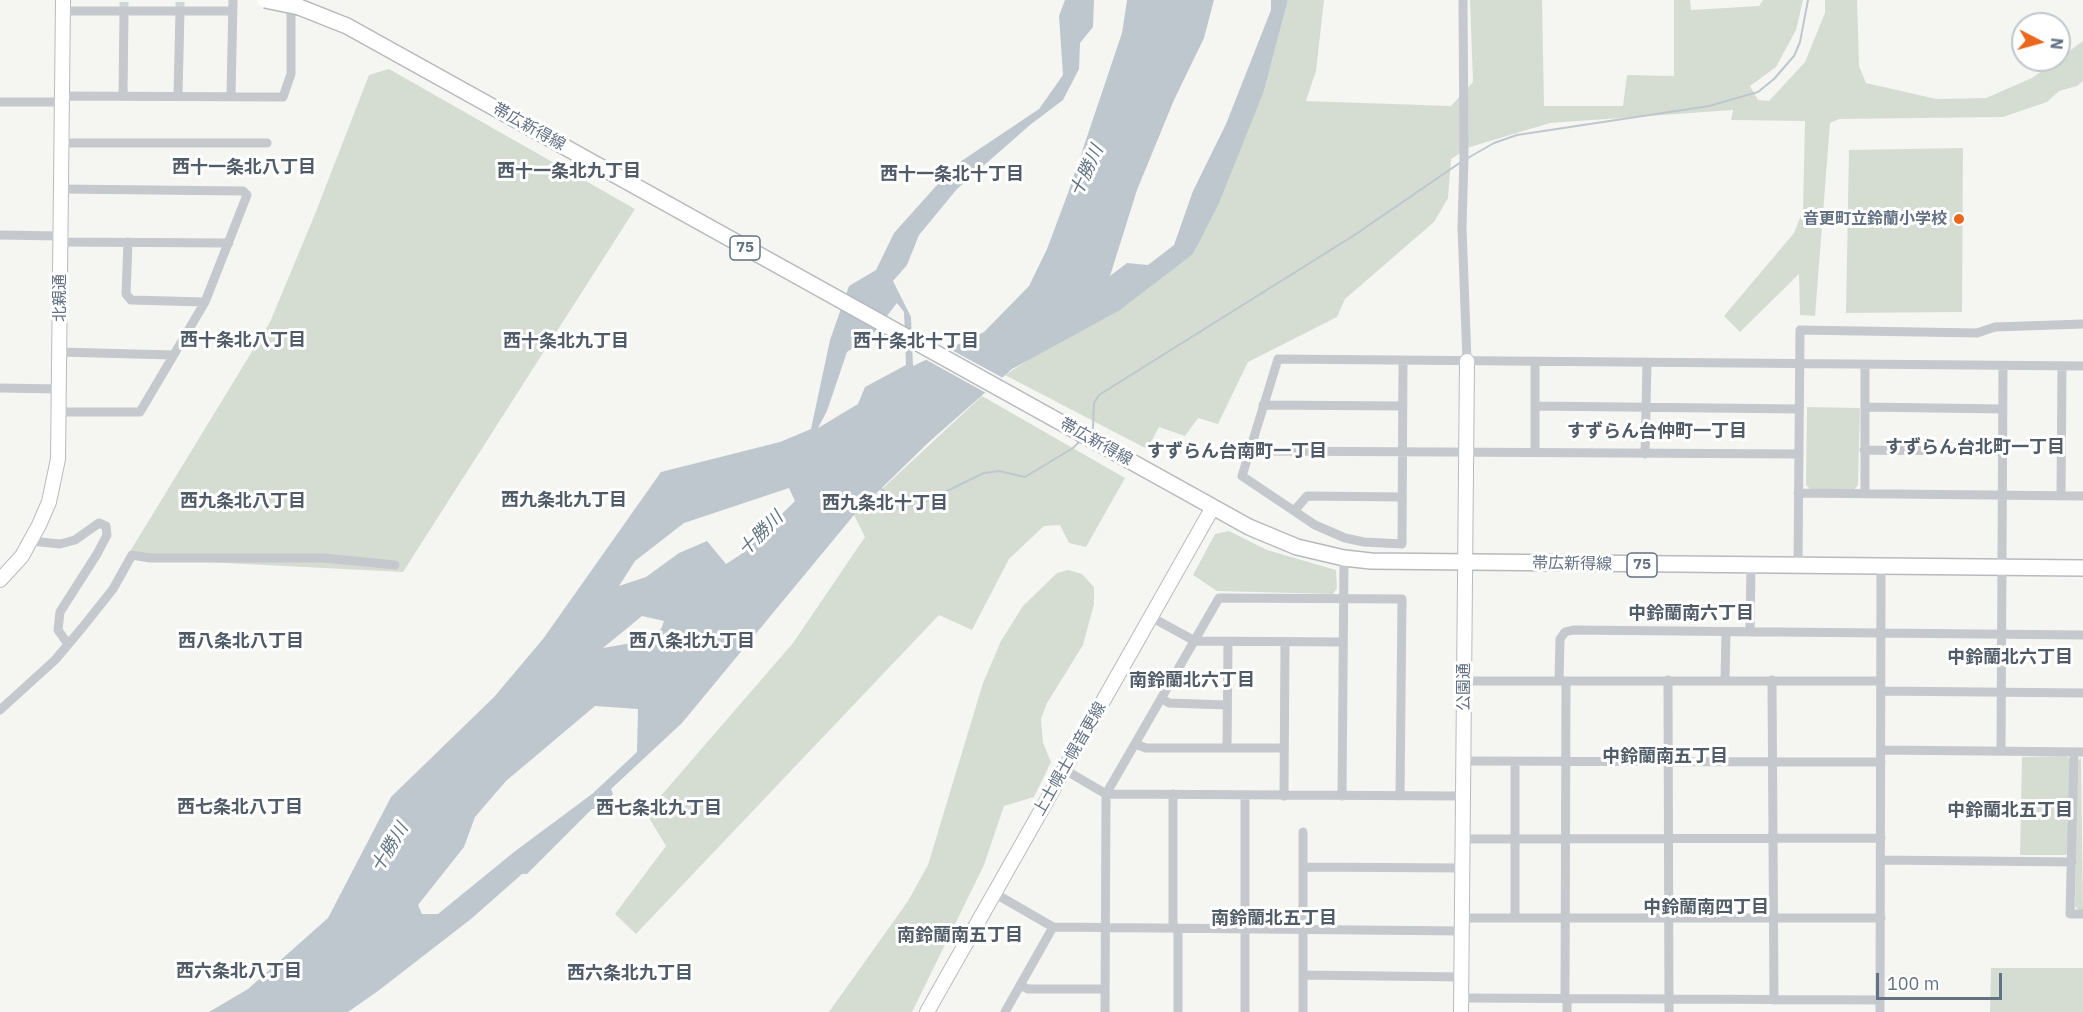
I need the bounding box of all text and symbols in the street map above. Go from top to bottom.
north arrow [2011,12,2071,72]
text: N [2046,37,2067,50]
street label: 帯広新得線 [489,99,569,155]
water label: 十勝川 [1066,142,1108,200]
district label: 西十一条北八丁目 [172,157,316,179]
district label: 西十一条北九丁目 [497,161,641,183]
district label: 西十一条北十丁目 [880,164,1024,186]
place label: 音更町立鈴蘭小学校 [1803,209,1947,229]
marker: 音更町立鈴蘭小学校 [1952,212,1966,226]
road number: 75 [730,236,760,260]
street label: 北親通 [50,274,70,322]
district label: 西十条北八丁目 [180,330,306,352]
district label: 西十条北九丁目 [503,331,629,353]
district label: 西十条北十丁目 [853,331,979,353]
street label: 帯広新得線 [1056,414,1136,470]
district label: すずらん台仲町一丁目 [1567,421,1747,443]
district label: すずらん台北町一丁目 [1885,437,2065,459]
district label: すずらん台南町一丁目 [1147,441,1327,463]
district label: 西九条北九丁目 [501,490,627,512]
district label: 西九条北八丁目 [180,491,306,513]
district label: 西九条北十丁目 [822,493,948,515]
water label: 十勝川 [734,507,788,561]
road number: 75 [1627,553,1657,577]
street label: 帯広新得線 [1532,554,1612,574]
district label: 中鈴蘭南六丁目 [1628,603,1754,625]
district label: 西八条北八丁目 [178,631,304,653]
district label: 西八条北九丁目 [629,631,755,653]
district label: 中鈴蘭北六丁目 [1947,647,2073,669]
street label: 公園通 [1454,663,1474,711]
district label: 南鈴蘭北六丁目 [1129,670,1255,692]
street label: 上士幌士幌音更線 [1030,699,1110,819]
district label: 中鈴蘭南五丁目 [1602,746,1728,768]
district label: 西七条北八丁目 [177,797,303,819]
district label: 西七条北九丁目 [596,798,722,820]
district label: 中鈴蘭北五丁目 [1947,800,2073,822]
water label: 十勝川 [367,819,413,877]
district label: 中鈴蘭南四丁目 [1643,897,1769,919]
district label: 南鈴蘭北五丁目 [1211,908,1337,930]
district label: 南鈴蘭南五丁目 [897,925,1023,947]
district label: 西六条北八丁目 [176,961,302,983]
scale bar [1879,961,2005,999]
district label: 西六条北九丁目 [567,963,693,985]
text: 100 m [1887,972,1939,995]

